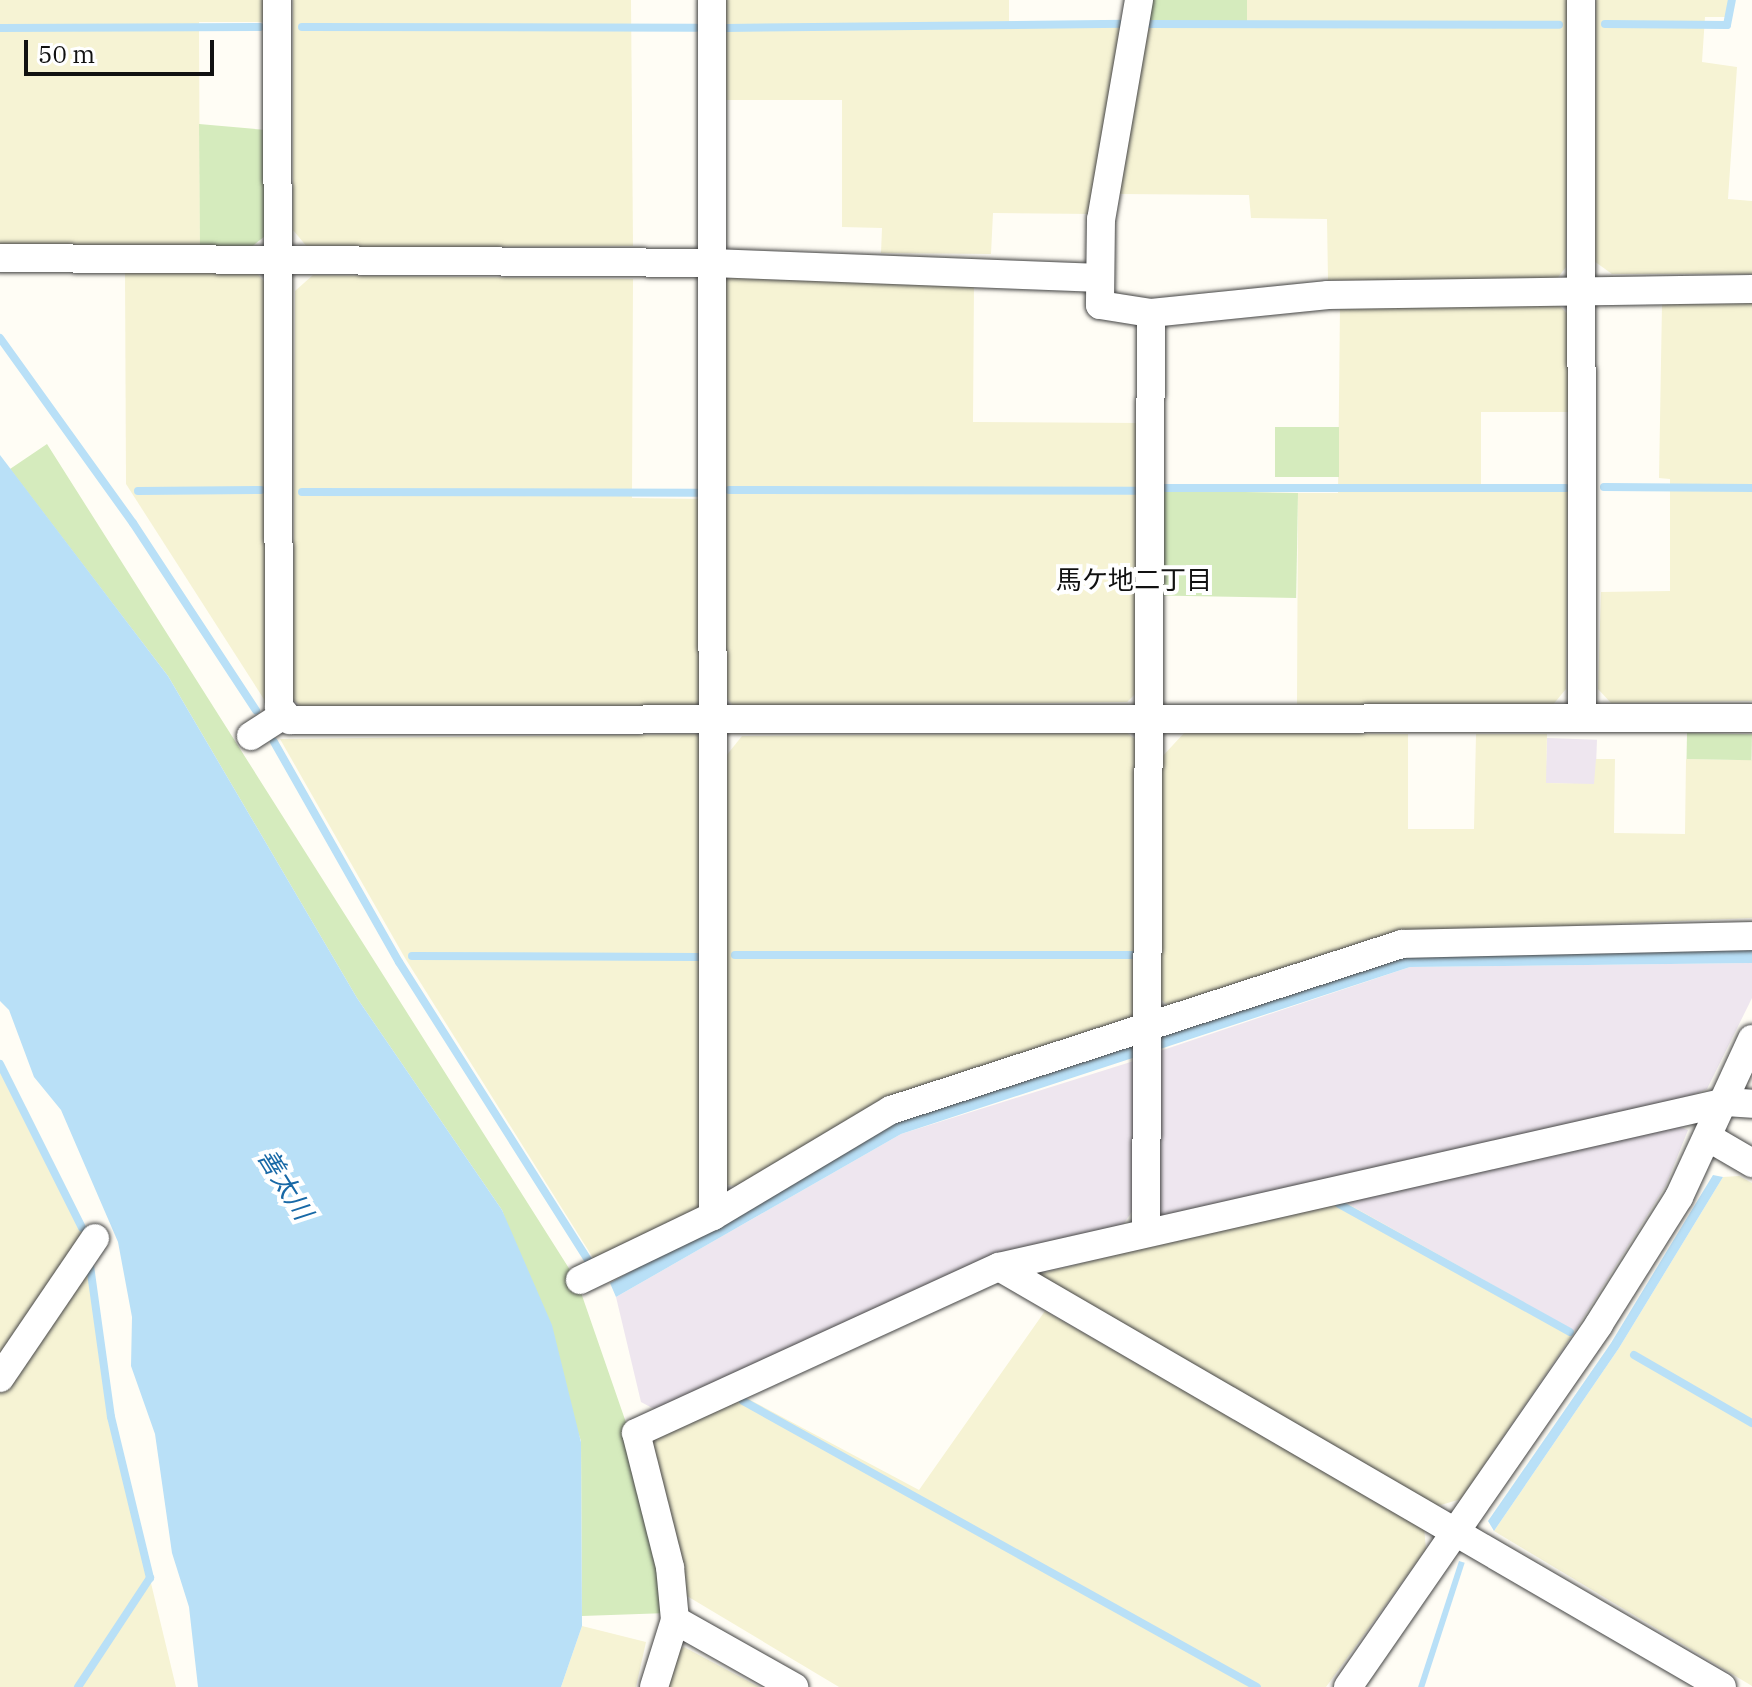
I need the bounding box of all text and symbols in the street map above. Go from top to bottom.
scale bar [28,24,218,74]
text: 50 m [38,38,95,70]
district label: 馬ケ地二丁目 [1056,564,1212,596]
water label: 善太川 [251,1143,319,1225]

